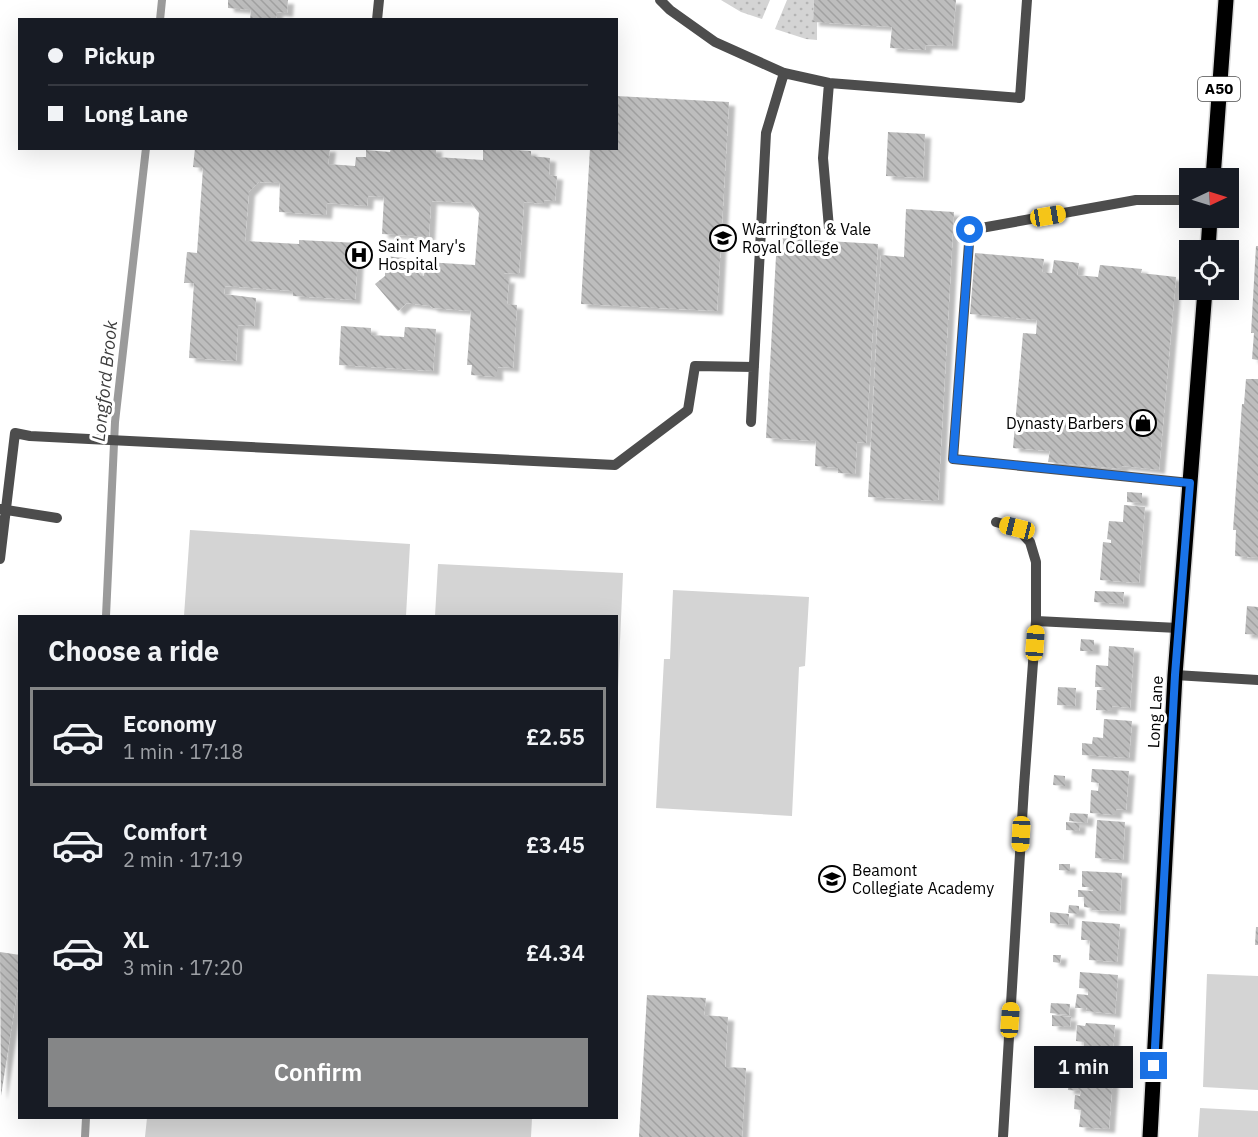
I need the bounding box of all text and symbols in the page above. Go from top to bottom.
text: Pickup [84,41,155,70]
road number: A50 [1198,77,1240,101]
text: Long Lane [84,99,188,128]
north arrow [1179,168,1239,228]
map controls [1179,168,1239,300]
car [1029,204,1067,228]
route start [956,216,983,243]
place label: Warrington & Vale Royal College [742,219,871,257]
school or university icon: Warrington & Vale Royal College [708,223,738,253]
place label: Saint Mary's Hospital [378,236,466,274]
hospital icon: Saint Mary's Hospital [344,240,374,270]
button: locate [1179,240,1239,300]
water label: Longford Brook [87,319,122,443]
shop icon: Dynasty Barbers [1128,408,1158,438]
place label: Dynasty Barbers [1006,413,1124,433]
car [997,515,1037,541]
car [1025,624,1045,662]
text: Choose a ride [48,633,219,668]
street label: Long Lane [1143,675,1167,749]
text: Economy [123,709,217,738]
icon: car [51,710,105,764]
text: £2.55 [526,722,585,751]
text: 1 min · 17:18 [123,738,243,765]
car [1011,816,1031,852]
text: Comfort [123,817,207,846]
icon: car [51,818,105,872]
text: £3.45 [526,830,585,859]
text: 2 min · 17:19 [123,846,243,873]
place label: Beamont Collegiate Academy [852,860,994,898]
school or university icon: Beamont Collegiate Academy [817,864,847,894]
text: XL [123,925,149,954]
icon: car [51,926,105,980]
text: £4.34 [526,938,585,967]
text: 3 min · 17:20 [123,954,243,981]
car [1000,1001,1020,1039]
button: Confirm [48,1038,588,1107]
callout: 1 min [1034,1045,1133,1087]
route end [1140,1052,1167,1079]
text: 1 min [1058,1053,1109,1080]

